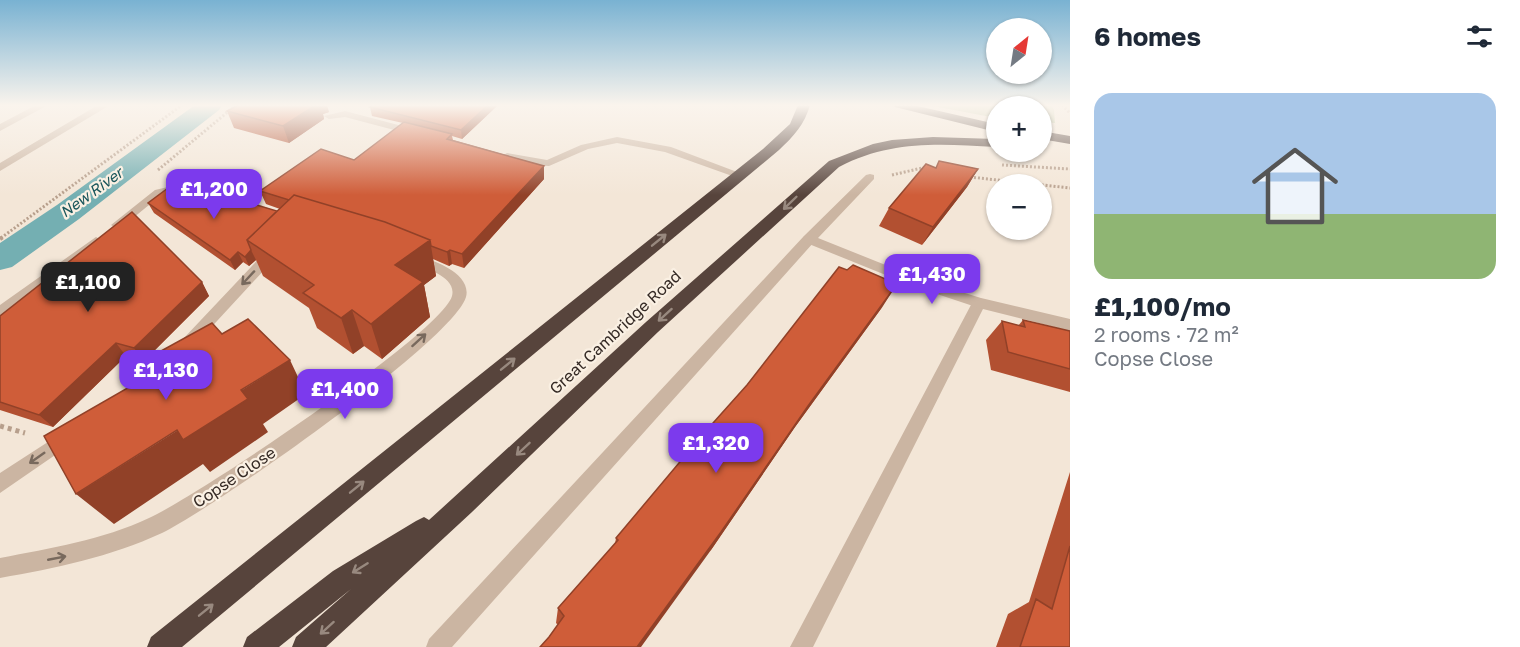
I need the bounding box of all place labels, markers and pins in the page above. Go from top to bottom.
pin: £1,200 [165,169,263,220]
pin: £1,430 [883,254,981,305]
pin: £1,100 [39,262,137,313]
pin: £1,130 [117,350,215,401]
pin: £1,400 [296,369,394,420]
pin: £1,320 [667,423,765,474]

